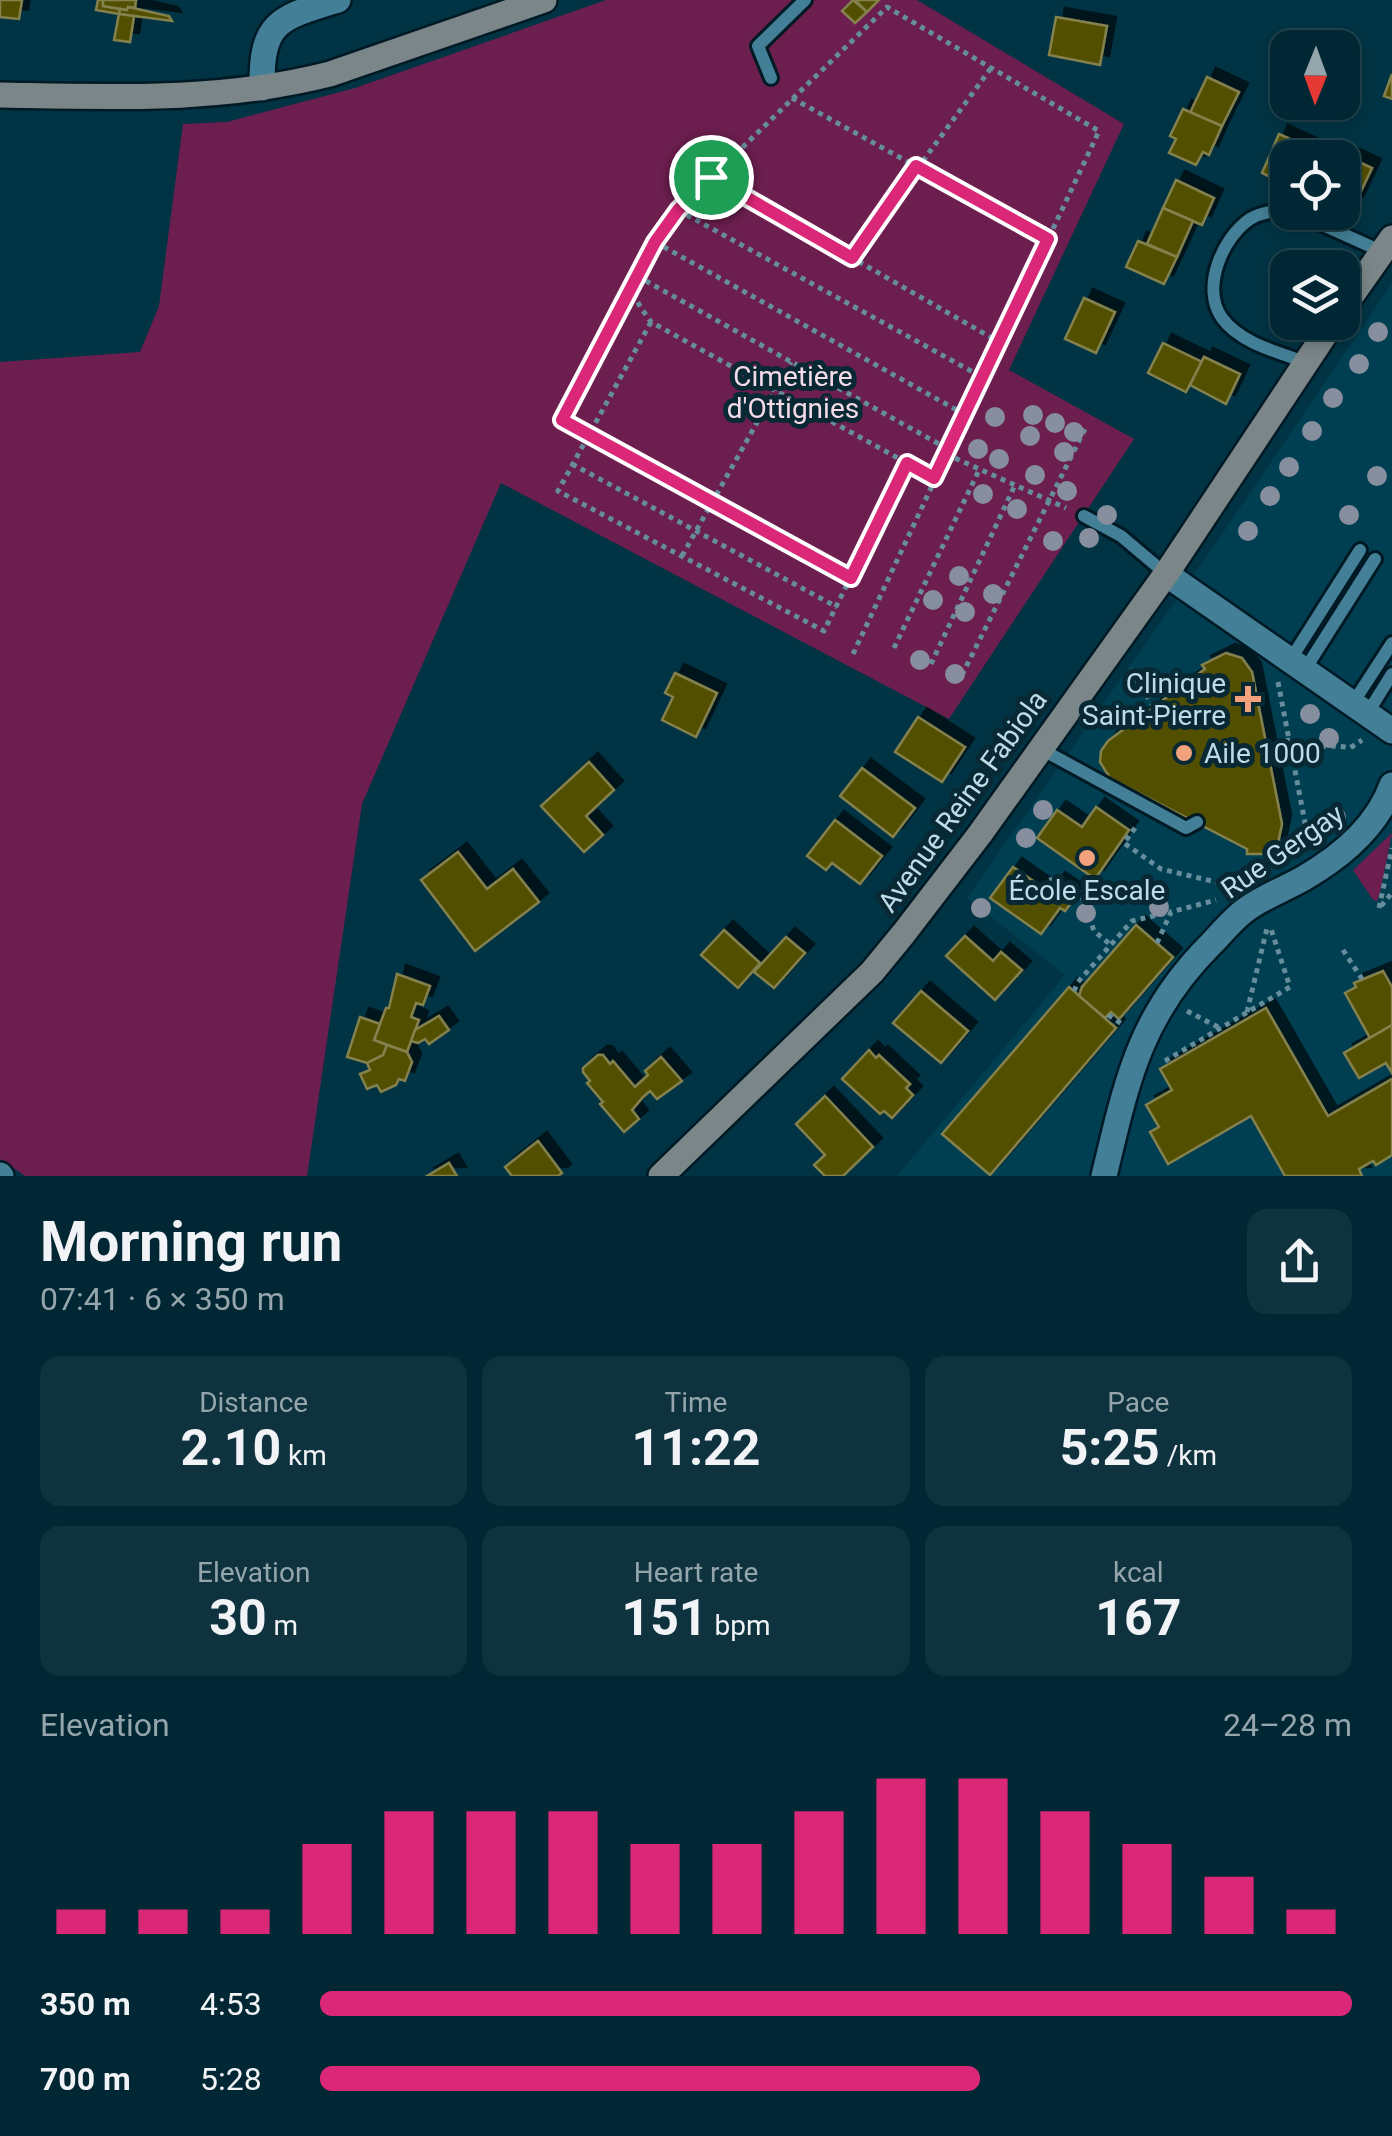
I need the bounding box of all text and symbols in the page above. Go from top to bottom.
north arrow [1270,30,1360,120]
map controls [1270,30,1360,340]
pin [669,135,754,220]
button: locate [1270,140,1360,230]
icon: arrive [684,150,739,205]
button: layers [1270,250,1360,340]
park label: Cimetière d'Ottignies [727,360,859,425]
place label: Clinique Saint-Pierre [1082,667,1226,732]
street label: Avenue Reine Fabiola [871,684,1054,918]
marker: Clinique Saint-Pierre [1235,686,1261,712]
place label: Aile 1000 [1204,737,1321,770]
marker: Aile 1000 [1173,742,1195,764]
street label: Rue Gergay [1215,797,1350,906]
marker: École Escale [1076,847,1098,869]
place label: École Escale [1009,874,1165,907]
button: share [1247,1209,1352,1314]
text: Morning run [40,1210,342,1274]
text: 07:41 · 6 × 350 m [40,1280,285,1318]
text: Distance [199,1386,308,1419]
text: Time [665,1386,727,1419]
text: Pace [1107,1386,1169,1419]
text: 2.10 [181,1419,281,1477]
text: 11:22 [632,1419,760,1477]
text: 5:25 [1060,1419,1160,1477]
text: km [281,1439,327,1472]
text: /km [1160,1439,1217,1472]
text: Elevation [197,1556,310,1589]
text: Heart rate [634,1556,758,1589]
text: kcal [1113,1556,1164,1589]
text: 30 [209,1589,267,1647]
text: 151 [621,1589,708,1647]
text: 167 [1095,1589,1181,1647]
text: m [267,1609,298,1642]
text: bpm [708,1609,771,1642]
text: Elevation [40,1706,170,1744]
text: 24–28 m [1223,1706,1352,1744]
text: 350 m [40,1985,131,2023]
text: 4:53 [200,1985,262,2023]
text: 700 m [40,2060,131,2098]
text: 5:28 [200,2060,262,2098]

